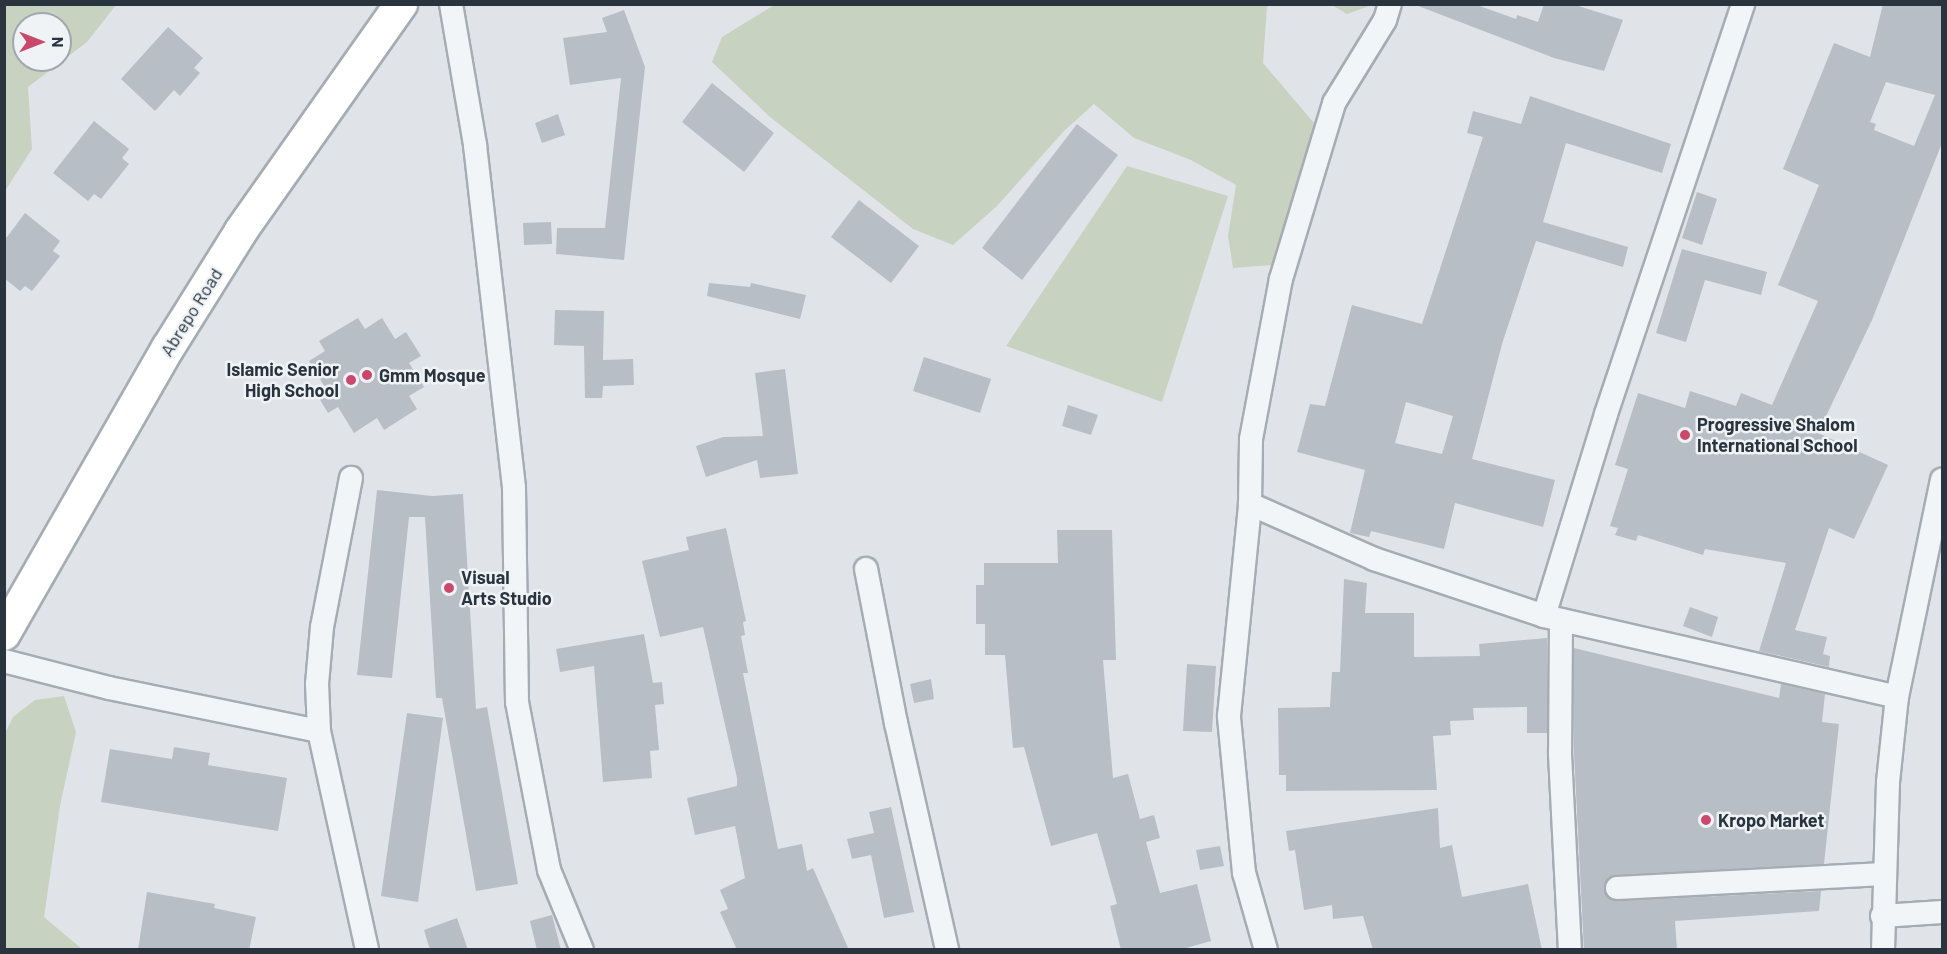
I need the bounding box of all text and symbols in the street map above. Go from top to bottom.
north arrow [12,12,72,72]
text: N [49,37,68,47]
street label: Abrepo Road [155,264,227,360]
place label: Islamic Senior High School [227,359,339,401]
place label: Gmm Mosque [379,364,485,386]
marker: Gmm Mosque [360,368,374,382]
marker: Islamic Senior High School [344,373,358,387]
place label: Progressive Shalom International School [1697,414,1858,456]
marker: Progressive Shalom International School [1678,428,1692,442]
place label: Visual Arts Studio [461,567,552,610]
marker: Visual Arts Studio [442,581,456,595]
place label: Kropo Market [1718,809,1824,831]
marker: Kropo Market [1699,813,1713,827]

